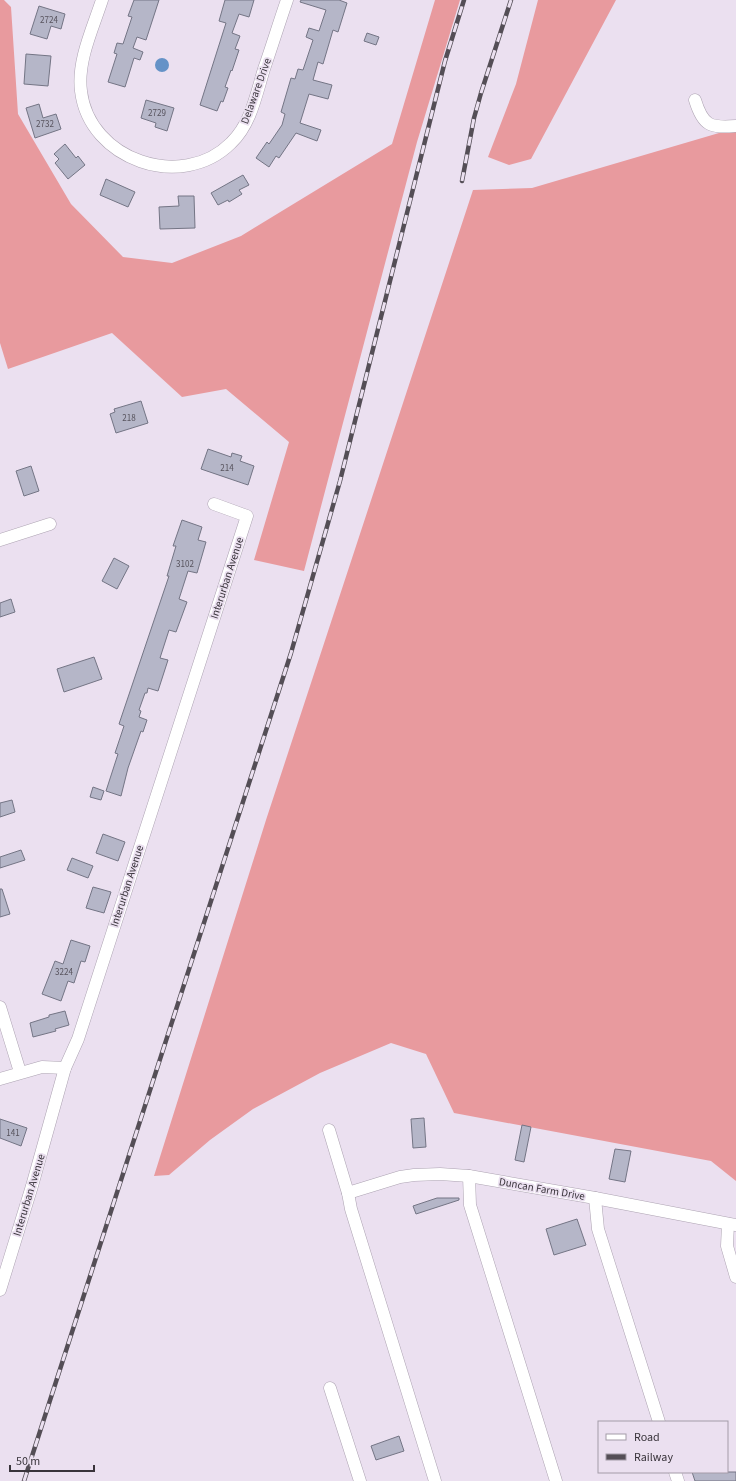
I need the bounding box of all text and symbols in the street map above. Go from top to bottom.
house number: 2724 [40,14,58,27]
street label: Delaware Drive [237,55,275,126]
house number: 2729 [148,107,166,120]
house number: 2732 [36,118,54,131]
house number: 218 [122,412,136,425]
house number: 214 [220,462,234,475]
street label: Interurban Avenue [207,535,247,621]
house number: 3102 [176,558,194,571]
street label: Interurban Avenue [107,843,147,929]
house number: 3224 [55,966,73,979]
house number: 141 [6,1127,20,1140]
street label: Interurban Avenue [9,1152,49,1238]
street label: Duncan Farm Drive [498,1174,587,1204]
legend [598,1421,728,1473]
text: Road [634,1429,660,1446]
scale bar [10,1447,94,1473]
text: Railway [634,1449,673,1466]
text: 50 m [16,1453,40,1470]

